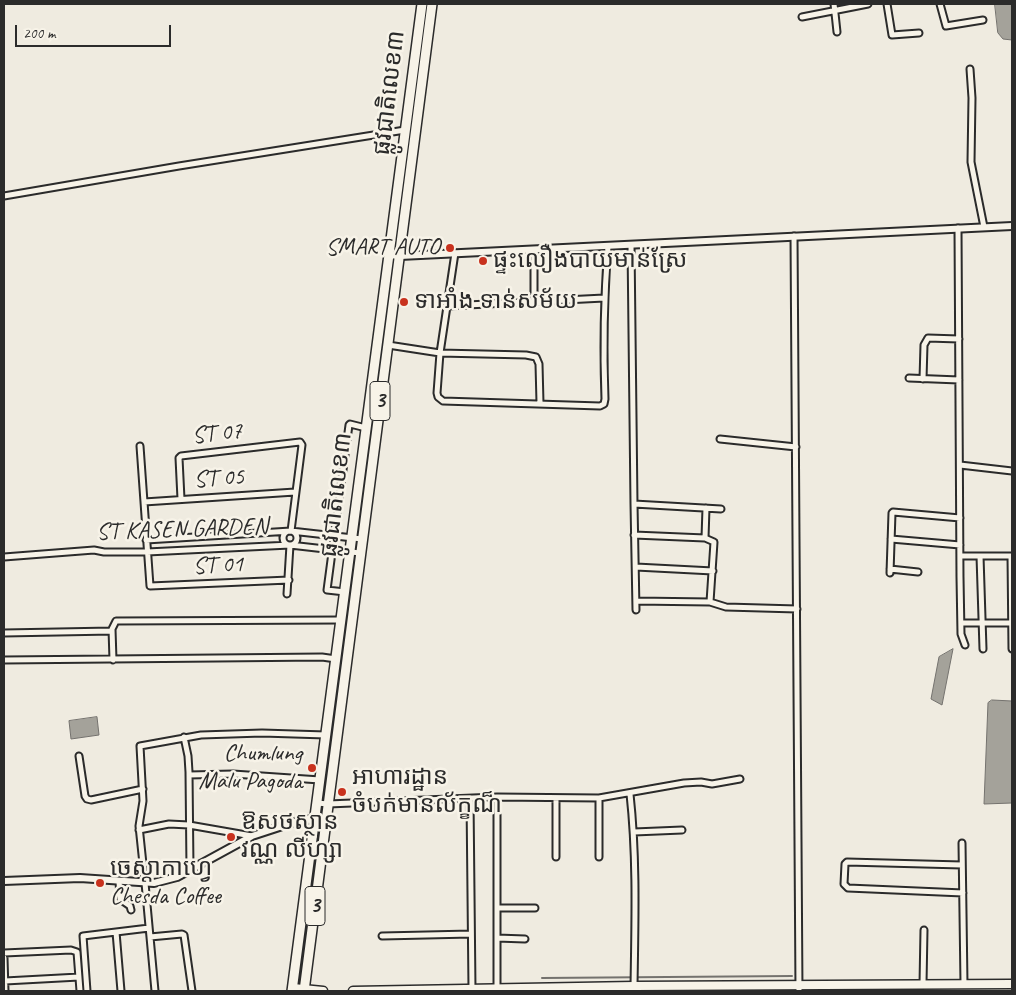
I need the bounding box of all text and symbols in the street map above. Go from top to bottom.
scale bar [18,15,174,47]
text: 200 m [23,24,55,43]
street label: ផ្លូវជាតិលេខ៣ [368,29,412,157]
place label: SMART AUTO [325,234,440,262]
marker: SMART AUTO [444,242,456,254]
place label: ផ្ទះលឿងបាយមាន់ស្រែ [493,247,687,275]
marker: ផ្ទះលឿងបាយមាន់ស្រែ [477,255,489,267]
place label: ទាអាំង ទាន់សម័យ [414,288,577,316]
marker: ទាអាំង ទាន់សម័យ [398,296,410,308]
road number: 3 [370,382,390,421]
street label: ST 07 [190,417,244,451]
street label: ផ្លូវជាតិលេខ៣ [315,431,359,559]
street label: ST 05 [193,463,245,495]
street label: ST KASEN GARDEN [96,513,268,547]
street label: ST 01 [192,550,244,582]
place label: Chumlung Malu Pagoda [199,740,302,796]
marker: Chumlung Malu Pagoda [306,762,318,774]
place label: អាហារដ្ឋាន ចំបក់មានល័ក្ខណ៏ [352,764,502,820]
marker: អាហារដ្ឋាន ចំបក់មានល័ក្ខណ៏ [336,786,348,798]
place label: ឱសថស្ថាន វណ្ណ លីហ្សា [241,809,343,865]
marker: ឱសថស្ថាន វណ្ណ លីហ្សា [225,831,237,843]
place label: ចេស្ដាកាហ្វេ Chesda Coffee [110,855,221,911]
marker: ចេស្ដាកាហ្វេ Chesda Coffee [94,877,106,889]
road number: 3 [305,886,325,926]

